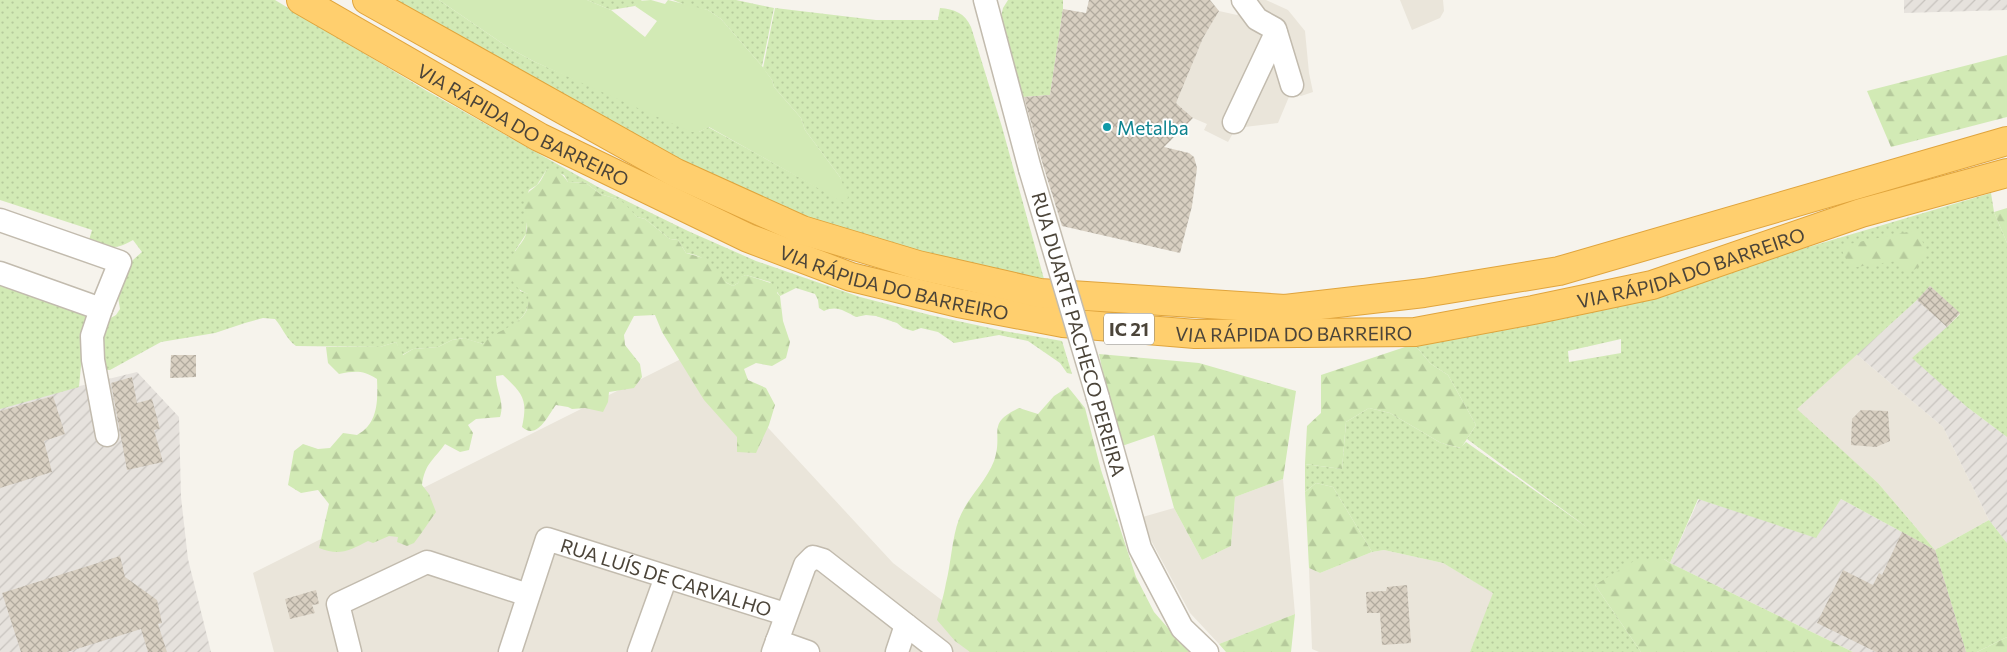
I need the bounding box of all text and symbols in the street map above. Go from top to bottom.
street label: VIA RÁPIDA DO BARREIRO [414,58,633,190]
place label: Metalba [1117,116,1189,139]
marker: Metalba [1101,121,1113,133]
street label: RUA DUARTE PACHECO PEREIRA [1027,189,1131,479]
street label: VIA RÁPIDA DO BARREIRO [1575,222,1808,312]
street label: VIA RÁPIDA DO BARREIRO [776,240,1011,324]
road number: IC 21 [1104,314,1154,344]
street label: VIA RÁPIDA DO BARREIRO [1174,321,1412,346]
street label: RUA LUÍS DE CARVALHO [558,533,775,621]

